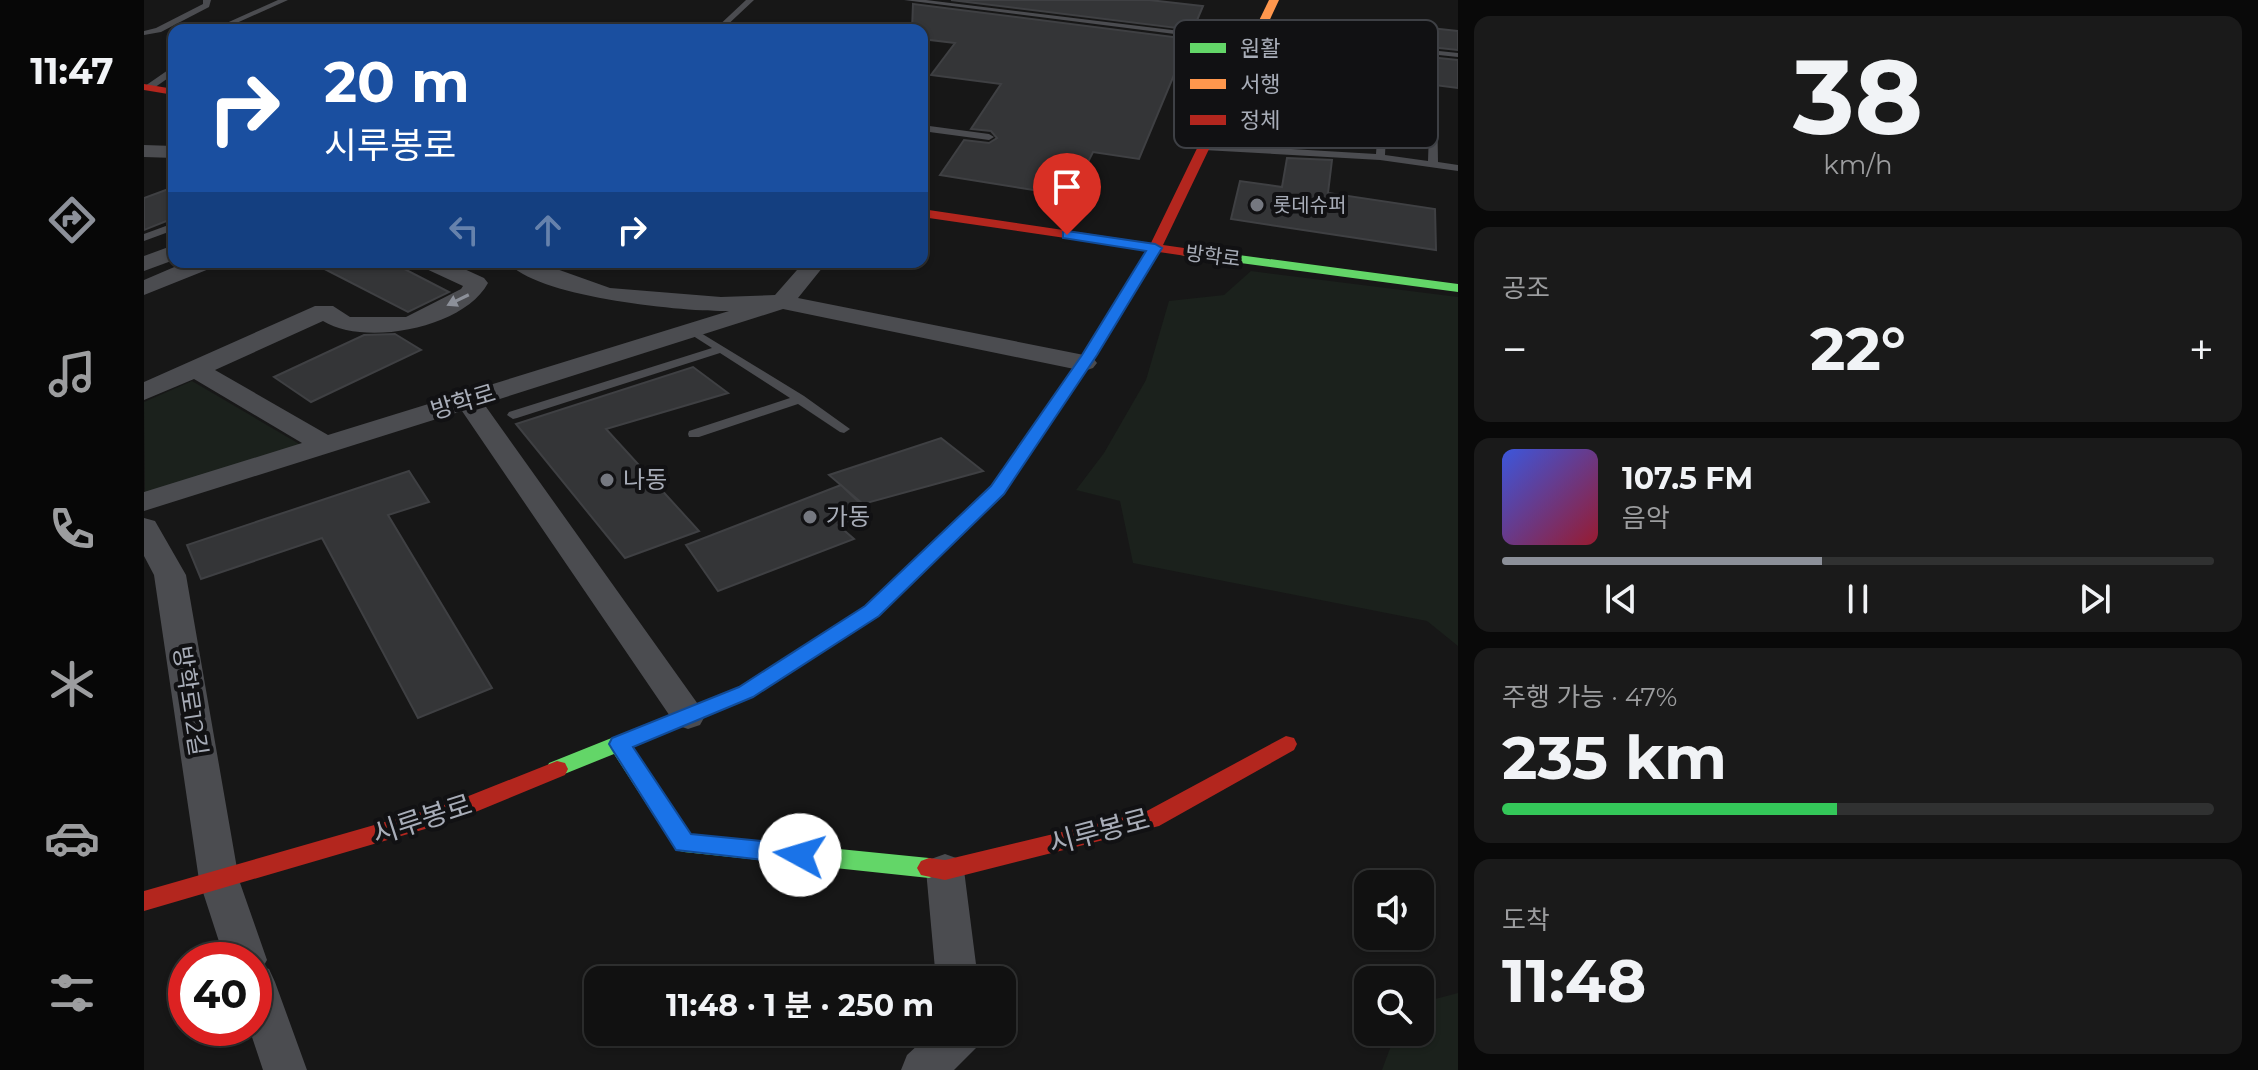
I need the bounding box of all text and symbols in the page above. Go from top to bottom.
legend [1174,20,1438,148]
text: 38 [1793,33,1923,160]
text: 원활 [1240,35,1280,62]
text: 20 m [324,48,470,116]
text: 11:47 [30,49,114,93]
icon: right [192,56,296,160]
text: 서행 [1240,71,1280,98]
text: 정체 [1240,107,1280,134]
text: 시루봉로 [324,123,456,167]
text: km/h [1823,149,1893,181]
pin [1033,153,1101,235]
icon: arrive [1045,165,1089,209]
icon: directions [44,192,100,248]
place label: 롯데슈퍼 [1273,193,1347,217]
marker: 롯데슈퍼 [1248,196,1266,214]
icon: left [442,208,486,252]
icon: ahead [526,208,570,252]
icon: right [610,208,654,252]
street label: 방학로 [1184,241,1242,271]
text: 공조 [1502,272,1550,304]
one-way arrow [446,294,469,307]
text: 22° [1810,312,1906,385]
text: − [1502,322,1527,376]
text: + [2189,322,2214,376]
icon: music [44,346,100,402]
street label: 방학로 [427,378,499,425]
text: 107.5 FM [1622,460,1753,497]
place label: 나동 [623,465,667,494]
marker: 나동 [598,471,616,489]
icon: phone [44,501,100,557]
place label: 가동 [826,502,870,531]
text: 음악 [1622,502,1670,534]
marker: 가동 [801,508,819,526]
icon: previous [1599,577,1643,621]
icon: pause [1836,577,1880,621]
icon: next [2073,577,2117,621]
street label: 방학로12길 [168,644,213,758]
icon: climate [44,656,100,712]
text: 주행 가능 · 47% [1502,681,1677,713]
text: 235 km [1502,721,1727,794]
street label: 시루봉로 [368,787,476,851]
street label: 시루봉로 [1045,801,1153,861]
icon: car [44,810,100,866]
position arrow [758,813,842,897]
map controls [1354,870,1434,1046]
button: sound [1354,870,1434,950]
text: 도착 [1502,904,1550,936]
speed limit sign: 40 [168,942,272,1046]
text: 11:48 [1502,944,1646,1017]
icon: filters [44,965,100,1021]
button: search [1354,966,1434,1046]
text: 11:48 · 1 분 · 250 m [666,987,934,1024]

